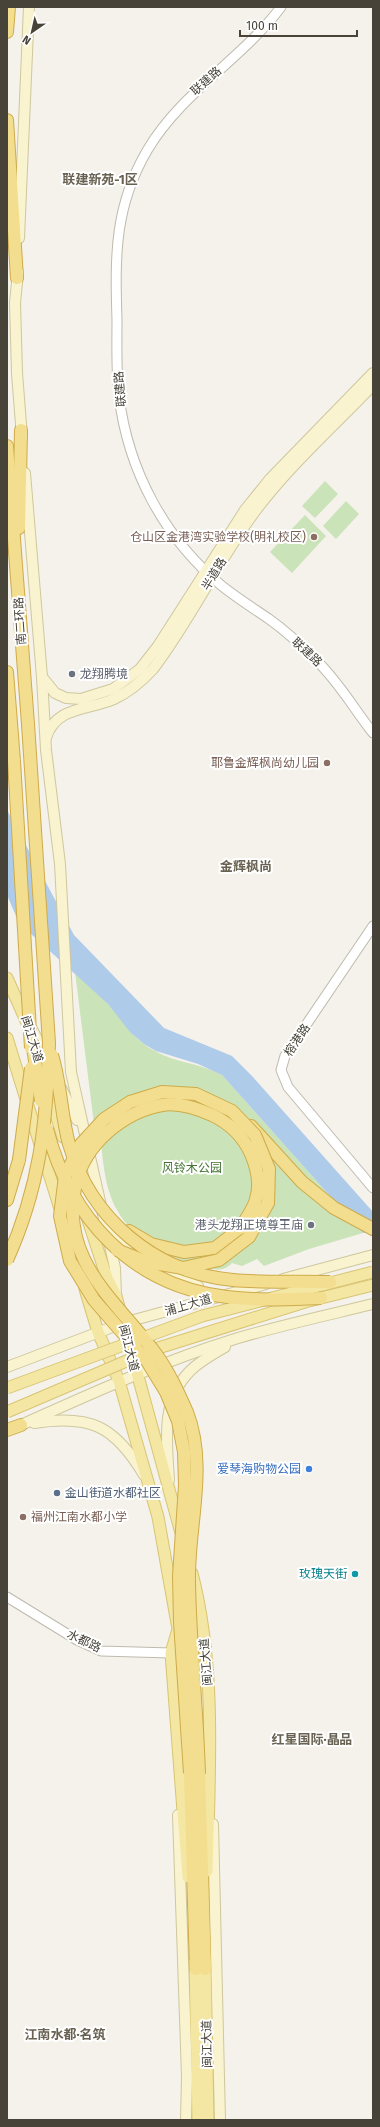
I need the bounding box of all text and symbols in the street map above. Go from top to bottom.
north arrow [12,12,52,52]
scale bar [240,12,357,38]
text: 100 m [246,19,278,33]
text: N [20,32,33,47]
street label: 联建路 [188,64,224,98]
district label: 联建新苑-1区 [62,172,138,187]
street label: 联建路 [111,370,129,408]
place label: 仓山区金港湾实验学校(明礼校区) [130,530,306,544]
marker: 仓山区金港湾实验学校(明礼校区) [309,532,319,542]
street label: 半道路 [199,555,229,593]
street label: 南二环路 [11,597,29,645]
street label: 联建路 [289,635,325,669]
place label: 龙翔腾境 [80,667,128,681]
marker: 龙翔腾境 [67,669,77,679]
place label: 耶鲁金辉枫尚幼儿园 [211,756,319,770]
marker: 耶鲁金辉枫尚幼儿园 [322,758,332,768]
district label: 金辉枫尚 [220,859,272,874]
street label: 闽江大道 [18,1014,46,1064]
street label: 榕港路 [281,1021,313,1059]
park label: 风铃木公园 [162,1161,222,1175]
place label: 港头龙翔正境尊王庙 [195,1218,303,1232]
marker: 港头龙翔正境尊王庙 [306,1220,316,1230]
street label: 浦上大道 [163,1292,213,1318]
street label: 闽江大道 [116,1323,142,1373]
place label: 爱琴海购物公园 [217,1462,301,1476]
marker: 爱琴海购物公园 [304,1464,314,1474]
place label: 金山街道水都社区 [65,1486,161,1500]
marker: 金山街道水都社区 [52,1488,62,1498]
place label: 福州江南水都小学 [31,1510,127,1524]
marker: 福州江南水都小学 [18,1512,28,1522]
place label: 玫瑰天街 [299,1567,347,1581]
marker: 玫瑰天街 [350,1569,360,1579]
street label: 水都路 [65,1627,103,1655]
street label: 闽江大道 [197,1637,215,1687]
district label: 红星国际·晶品 [271,1732,353,1747]
street label: 闽江大道 [200,2020,214,2068]
district label: 江南水都·名筑 [24,2027,106,2042]

